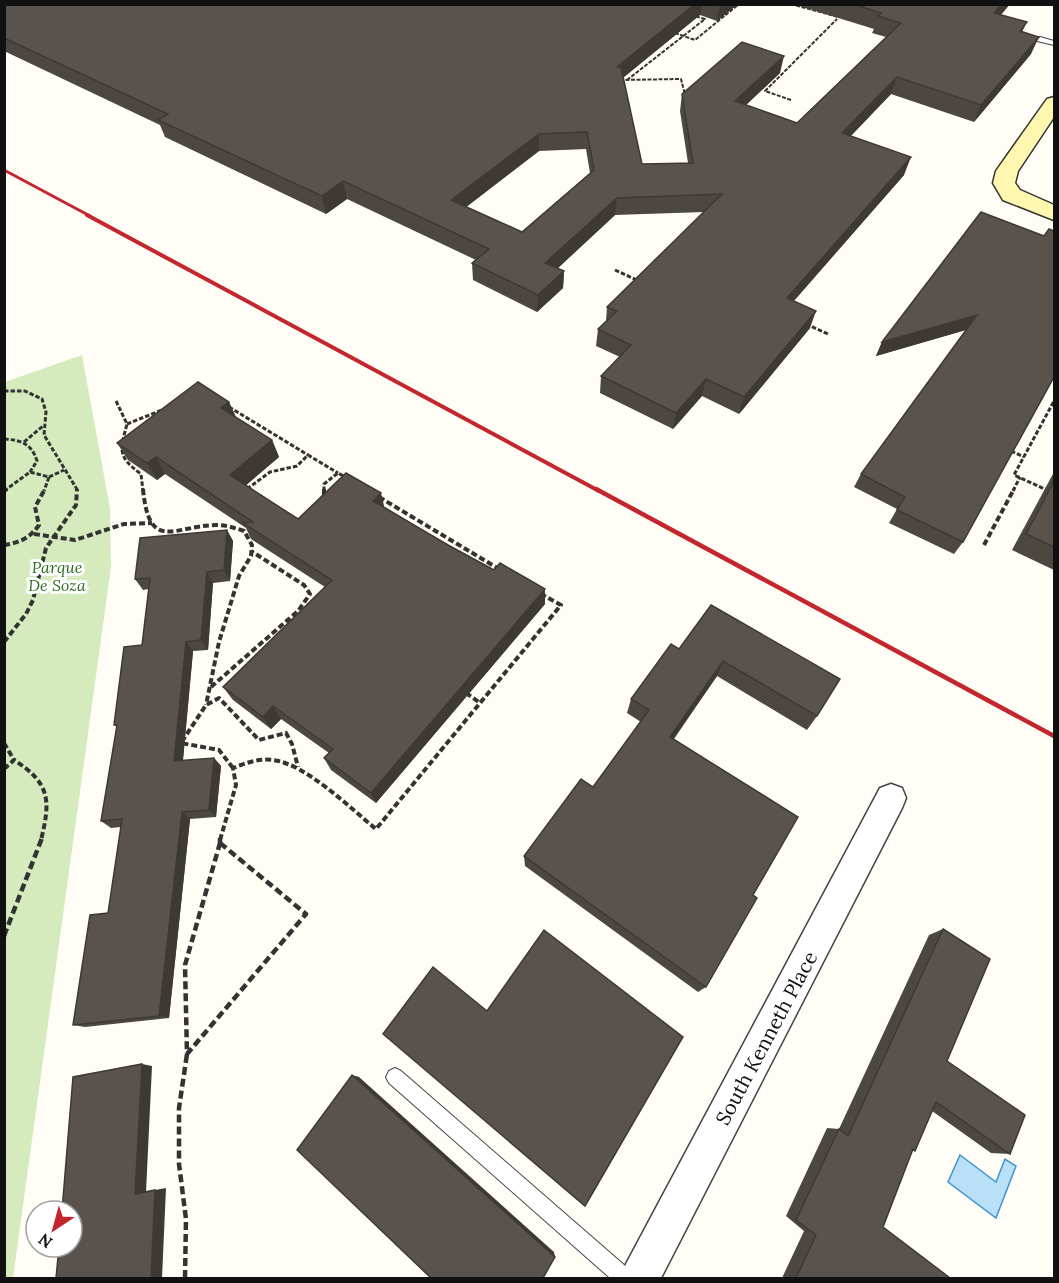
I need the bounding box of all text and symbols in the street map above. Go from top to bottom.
park label: Parque De Soza [28,557,86,595]
street label: South Kenneth Place [710,947,822,1129]
north arrow [24,1199,84,1259]
text: N [34,1229,56,1253]

